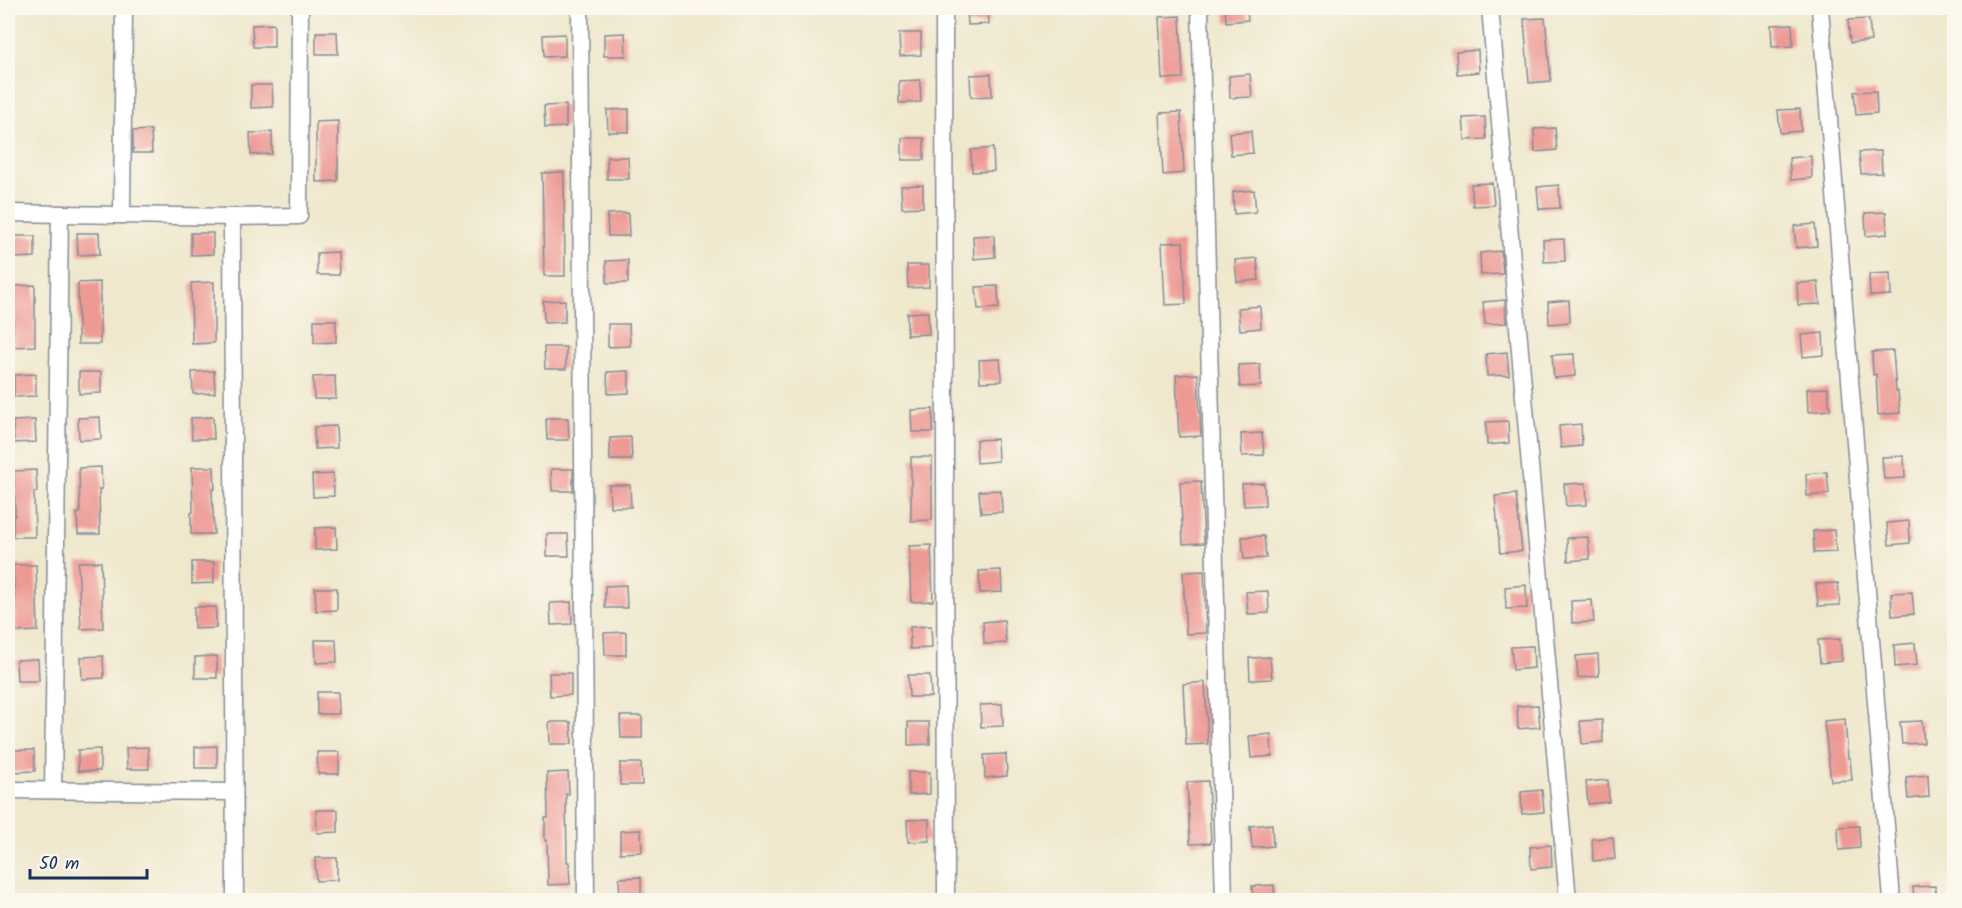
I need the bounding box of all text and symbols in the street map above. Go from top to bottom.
scale bar [30,842,147,880]
text: 50 m [39,850,79,879]

